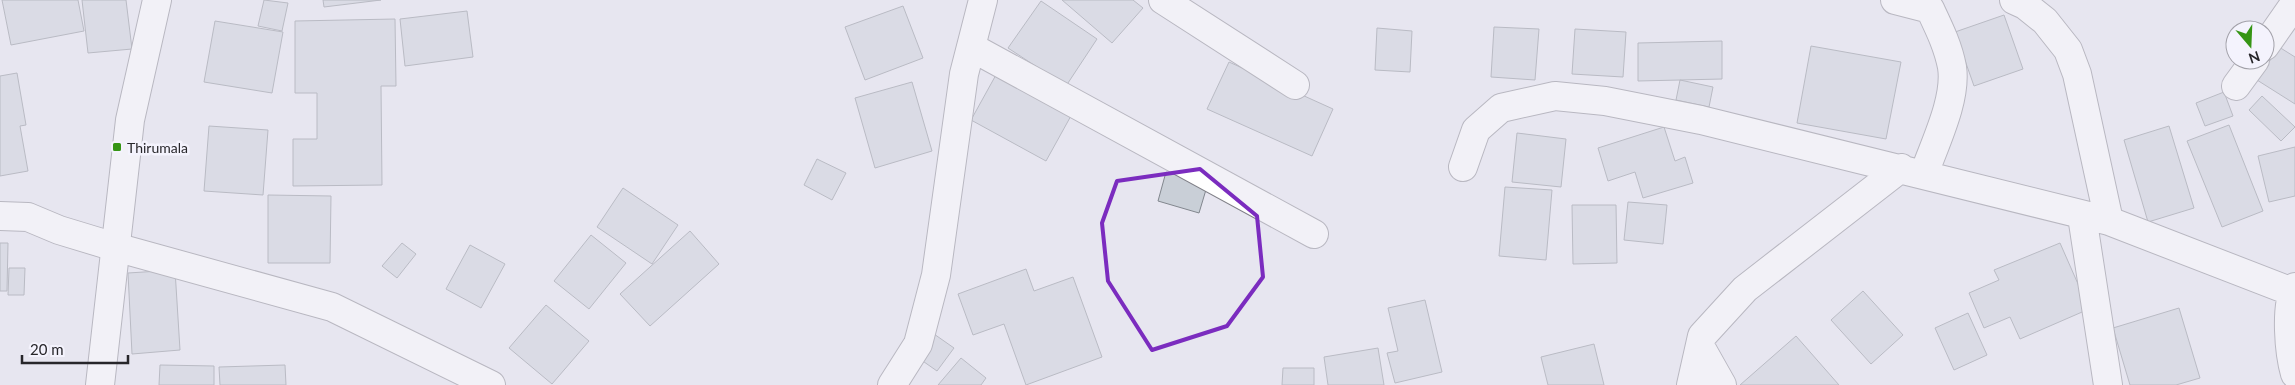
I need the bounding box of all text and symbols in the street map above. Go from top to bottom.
north arrow [2225,20,2275,70]
text: N [2247,48,2262,68]
place label: Thirumala [127,139,188,156]
marker: Thirumala [111,141,123,153]
scale bar [22,332,129,364]
text: 20 m [30,340,64,358]

